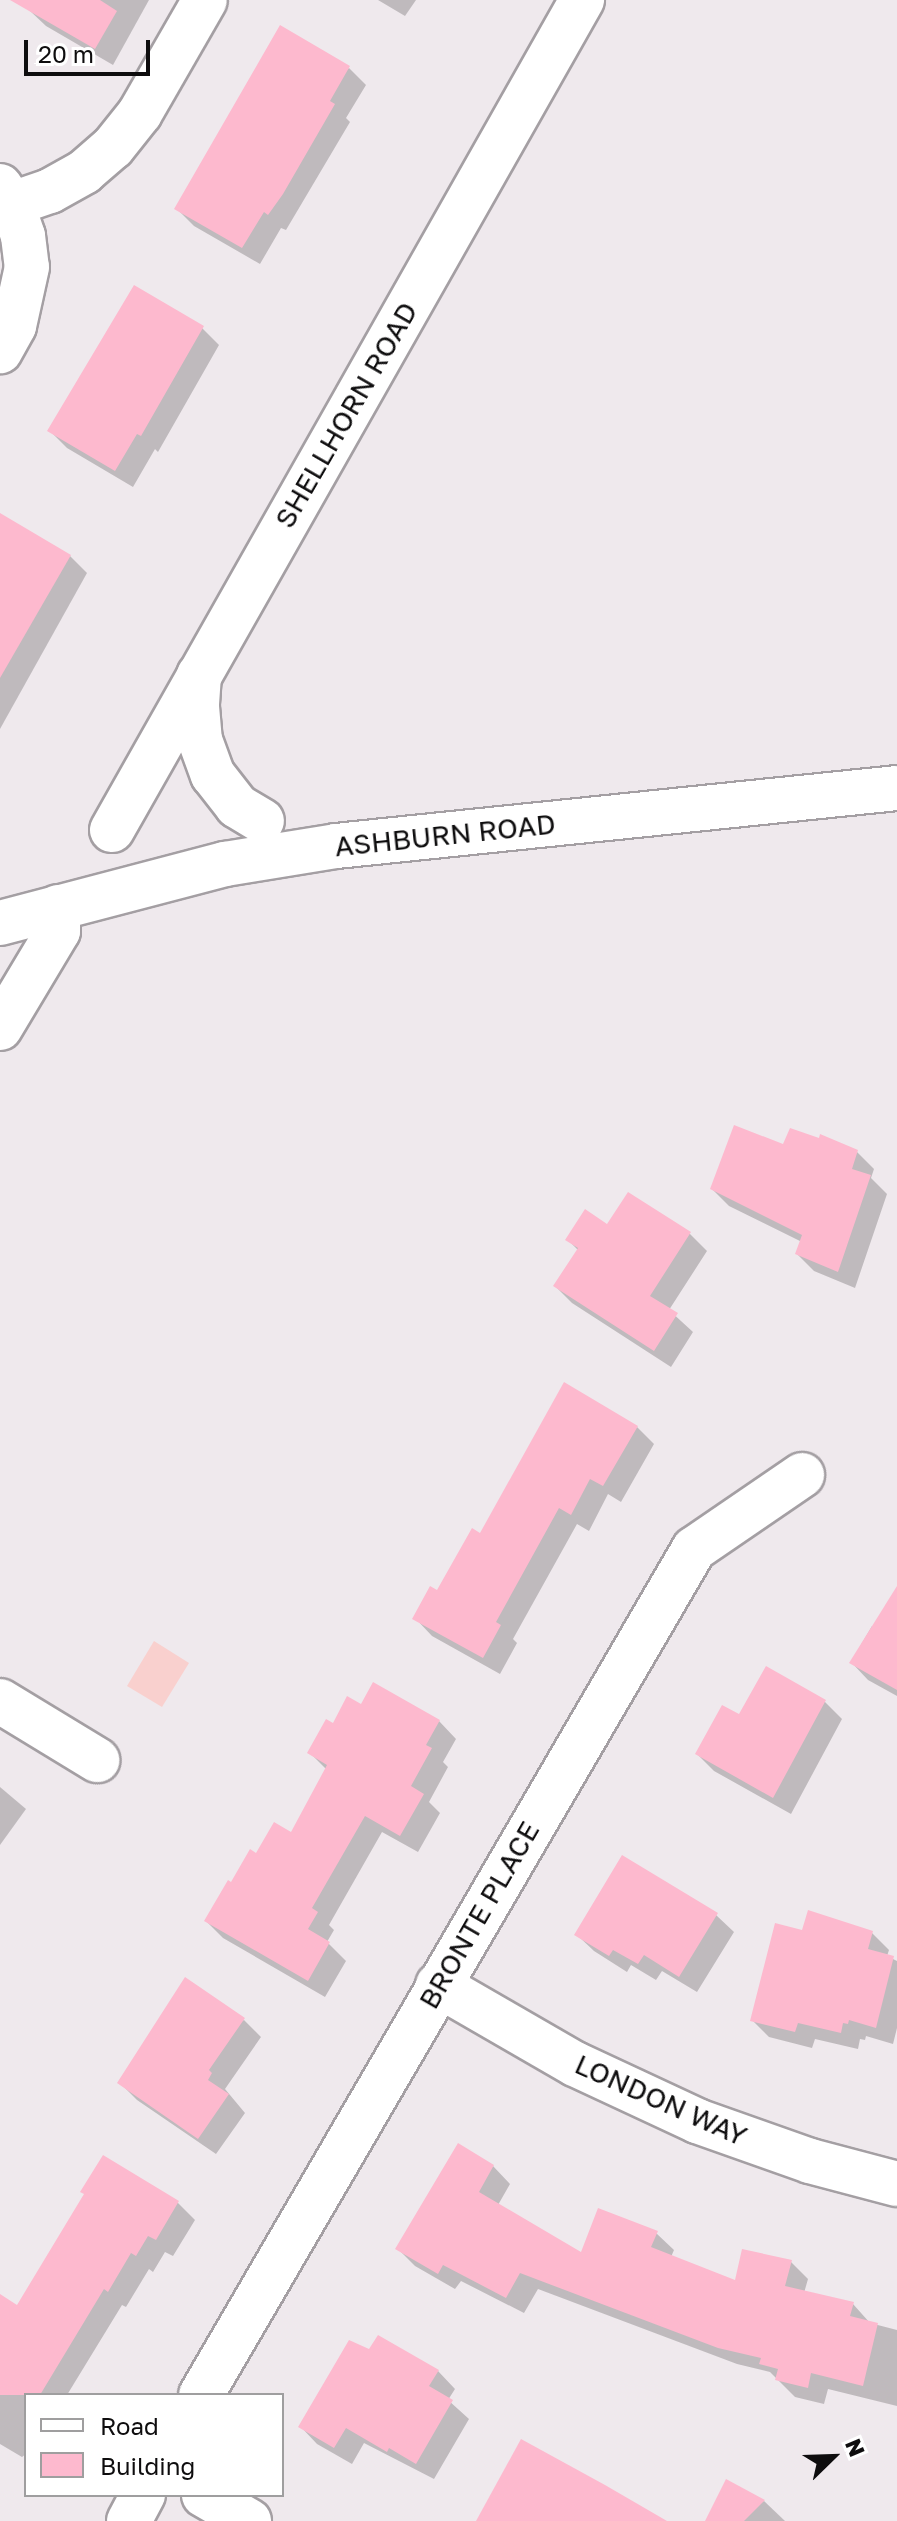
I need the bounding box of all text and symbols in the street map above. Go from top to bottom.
scale bar [28,24,154,74]
text: 20 m [38,39,94,68]
street label: SHELLHORN ROAD [268,296,424,534]
street label: ASHBURN ROAD [333,807,557,863]
street label: BRONTE PLACE [412,1815,546,2015]
street label: LONDON WAY [570,2047,752,2153]
legend [24,2393,284,2497]
text: Road [100,2411,159,2440]
north arrow [793,2417,873,2497]
text: N [840,2434,871,2460]
text: Building [100,2451,195,2480]

